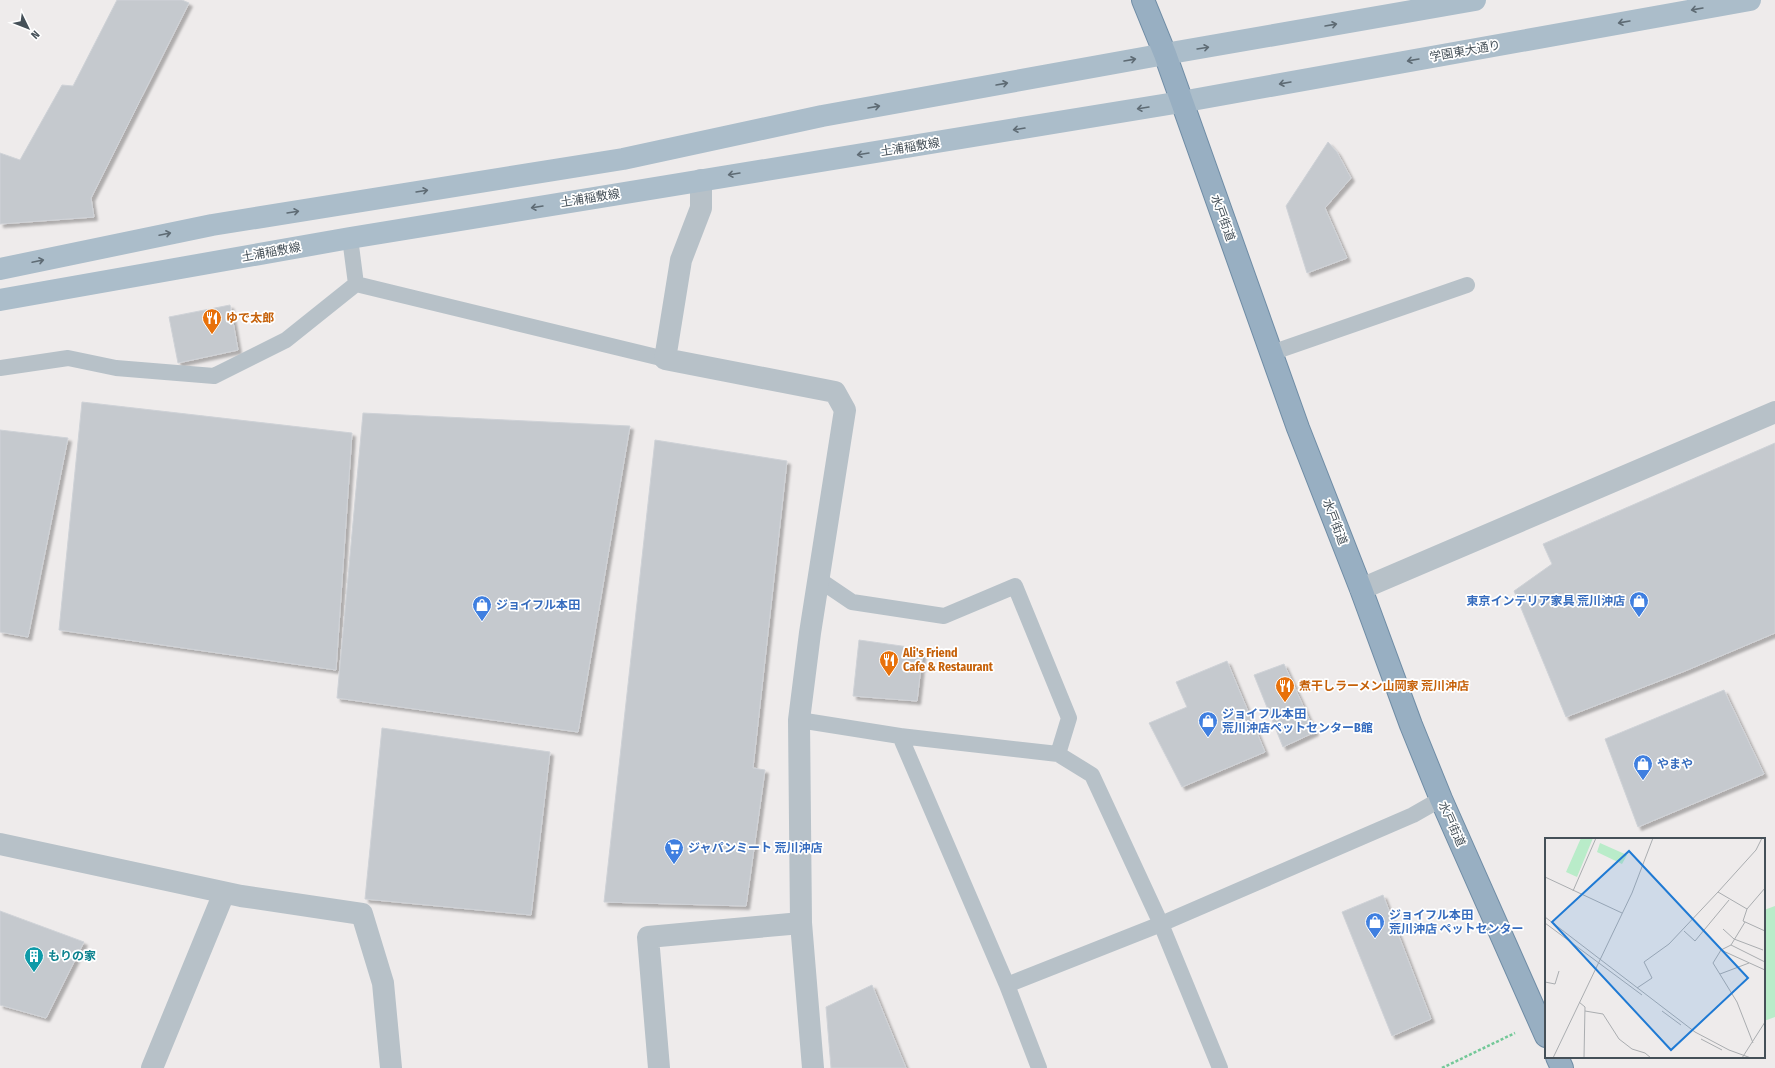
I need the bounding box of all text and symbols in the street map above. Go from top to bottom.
one-way arrow [1691,5,1704,13]
north arrow [8,8,48,48]
one-way arrow [1618,18,1631,26]
one-way arrow [1324,21,1337,29]
text: N [28,28,42,41]
street label: 学園東大通り [1428,38,1502,64]
one-way arrow [1196,43,1209,51]
one-way arrow [1123,56,1136,64]
one-way arrow [1407,56,1420,64]
one-way arrow [995,79,1008,87]
one-way arrow [1279,79,1292,87]
one-way arrow [867,103,880,111]
one-way arrow [1137,105,1150,113]
one-way arrow [1013,125,1026,133]
street label: 土浦稲敷線 [879,135,941,159]
one-way arrow [857,150,870,158]
one-way arrow [728,170,741,178]
street label: 土浦稲敷線 [559,186,621,210]
one-way arrow [415,187,428,195]
street label: 水戸街道 [1208,193,1238,243]
one-way arrow [531,203,544,211]
one-way arrow [286,208,299,216]
one-way arrow [159,230,172,238]
street label: 土浦稲敷線 [240,240,302,264]
one-way arrow [31,257,44,265]
restaurant icon: ゆで太郎 [201,307,223,335]
place label: ゆで太郎 [226,311,274,325]
street label: 水戸街道 [1320,497,1350,547]
shop icon: 東京インテリア家具 荒川沖店 [1628,590,1650,618]
shop icon: ジョイフル本田 [471,594,493,622]
place label: 東京インテリア家具 荒川沖店 [1467,594,1625,608]
place label: ジョイフル本田 [496,598,580,612]
place label: Ali's Friend Cafe & Restaurant [902,646,994,674]
restaurant icon: Ali's Friend Cafe & Restaurant [878,649,900,677]
restaurant icon: 煮干しラーメン山岡家 荒川沖店 [1274,675,1296,703]
place label: 煮干しラーメン山岡家 荒川沖店 [1299,679,1469,693]
place label: ジョイフル本田 荒川沖店ペットセンターB館 [1222,707,1373,735]
shop icon: ジョイフル本田 荒川沖店ペットセンターB館 [1197,710,1219,738]
shop icon: やまや [1632,753,1654,781]
place label: やまや [1657,757,1693,771]
street label: 水戸街道 [1436,799,1468,849]
supermarket icon: ジャパンミート 荒川沖店 [663,837,685,865]
inset map [1545,838,1765,1058]
place label: ジャパンミート 荒川沖店 [688,841,823,855]
place label: ジョイフル本田 荒川沖店 ペットセンター [1389,908,1524,936]
shop icon: ジョイフル本田 荒川沖店 ペットセンター [1364,911,1386,939]
building icon: もりの家 [23,945,45,973]
place label: もりの家 [48,949,96,963]

